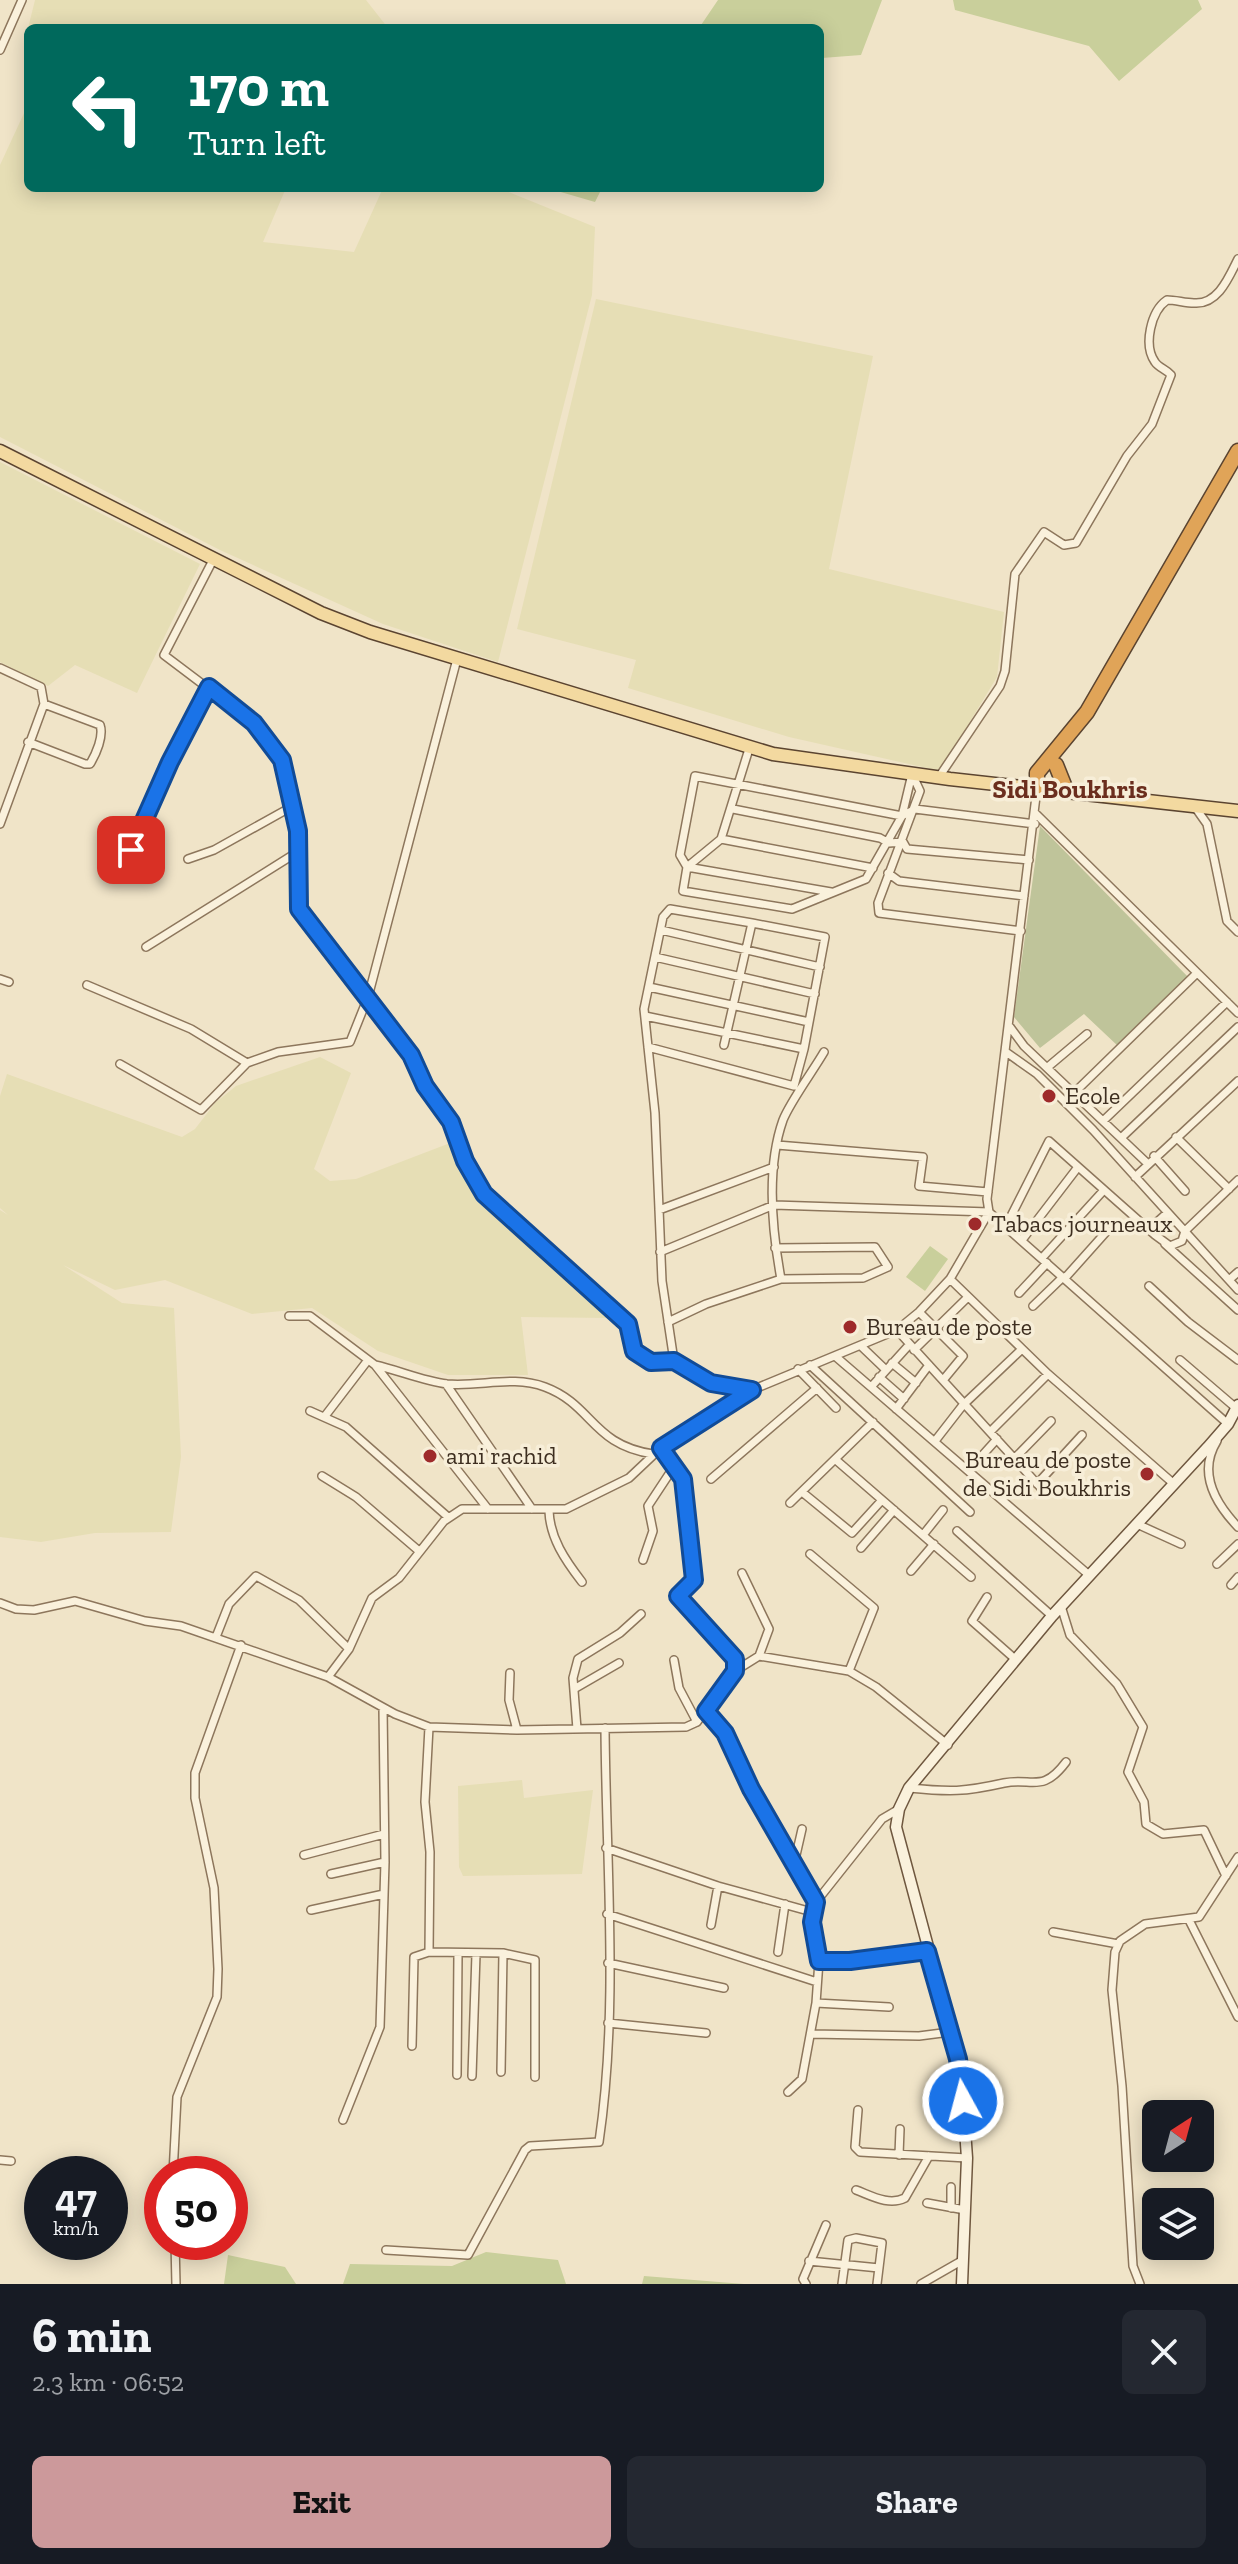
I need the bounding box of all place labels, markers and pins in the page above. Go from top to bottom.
pin [97,816,165,884]
place label: Ecole [1065,1081,1120,1110]
marker: Ecole [1040,1087,1058,1105]
place label: Tabacs journeaux [991,1209,1173,1238]
marker: Tabacs journeaux [966,1215,984,1233]
place label: Bureau de poste [866,1312,1032,1341]
marker: Bureau de poste [841,1318,859,1336]
place label: ami rachid [446,1441,557,1470]
place label: Bureau de poste de Sidi Boukhris [963,1445,1131,1502]
marker: ami rachid [421,1447,439,1465]
marker: Bureau de poste de Sidi Boukhris [1138,1465,1156,1483]

